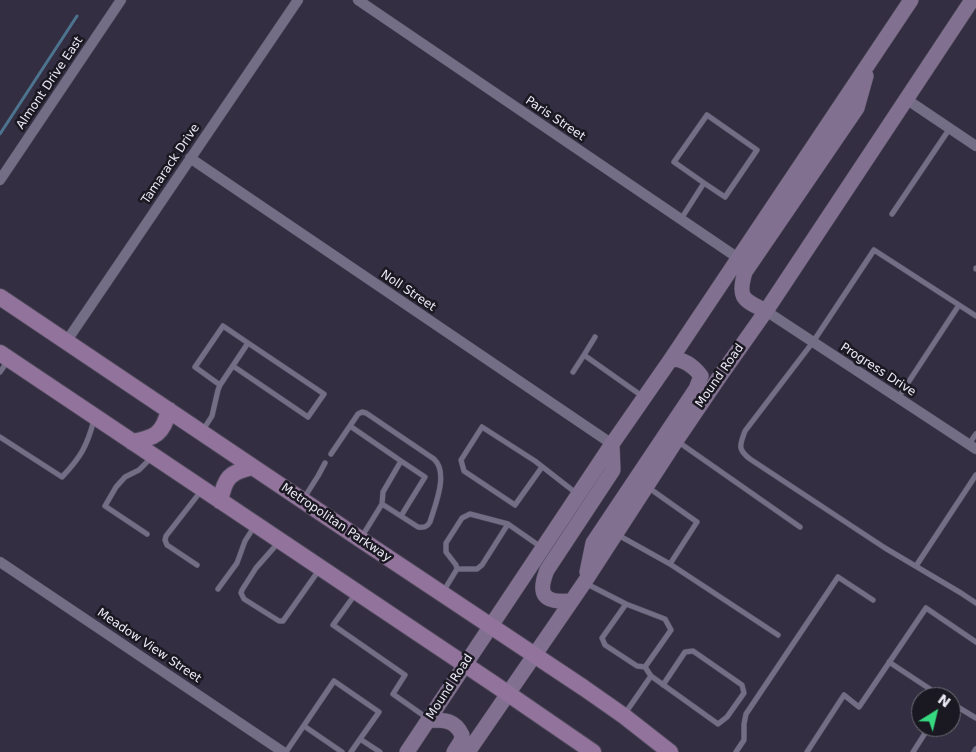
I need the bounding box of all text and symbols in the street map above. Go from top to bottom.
street label: Almont Drive East [14,34,86,132]
street label: Paris Street [522,94,588,144]
street label: Tamarack Drive [139,121,203,207]
street label: Noll Street [378,267,438,315]
street label: Progress Drive [838,340,918,400]
street label: Mound Road [693,341,747,411]
street label: Metropolitan Parkway [278,481,394,565]
street label: Meadow View Street [94,606,204,686]
street label: Mound Road [424,652,476,722]
north arrow [911,687,961,737]
text: N [935,691,954,711]

